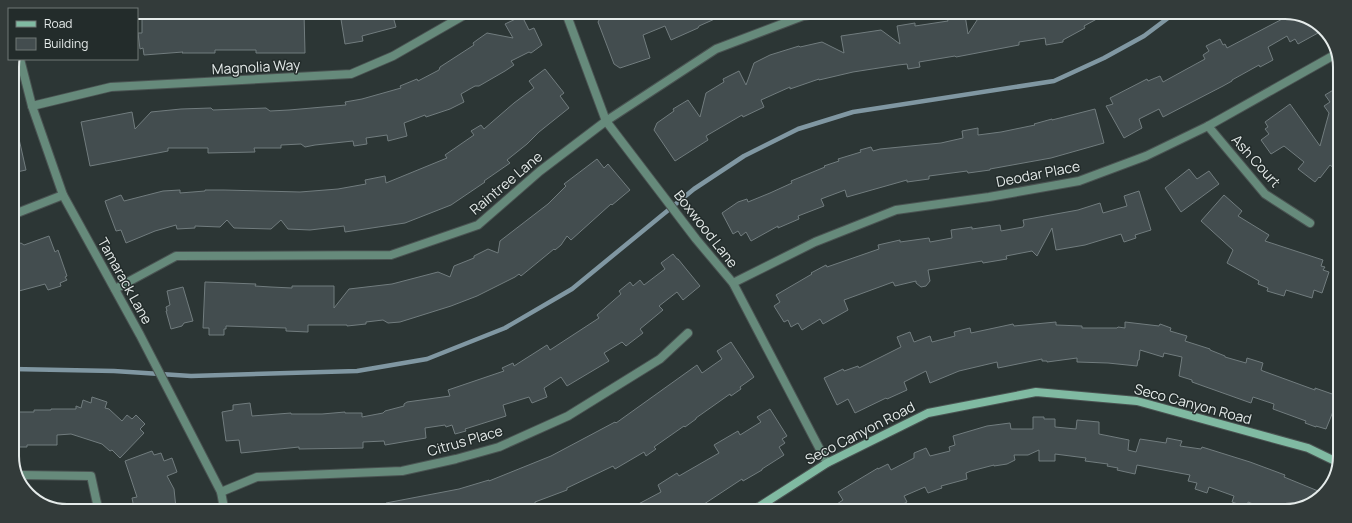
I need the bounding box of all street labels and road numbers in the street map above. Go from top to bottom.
street label: Magnolia Way [211,55,301,78]
street label: Ash Court [1228,130,1285,191]
street label: Raintree Lane [465,147,546,219]
street label: Deodar Place [994,156,1081,191]
street label: Boxwood Lane [670,186,743,271]
street label: Tamarack Lane [94,234,157,327]
street label: Seco Canyon Road [1132,379,1254,428]
street label: Seco Canyon Road [802,397,918,468]
street label: Citrus Place [425,421,505,460]

